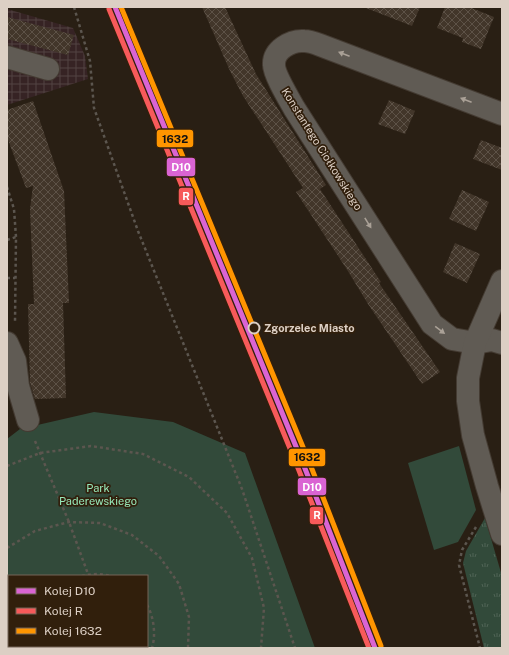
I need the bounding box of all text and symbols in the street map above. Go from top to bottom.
one-way arrow [338,50,350,56]
street label: Konstantego Ciołkowskiego [279,86,365,212]
one-way arrow [459,97,471,103]
line badge: 1632 [156,129,194,148]
text: 1632 [162,133,188,145]
line badge: D10 [166,157,196,177]
text: D10 [171,161,191,173]
line badge: R [178,187,194,206]
text: R [182,190,190,202]
one-way arrow [364,217,371,229]
marker: Zgorzelec Miasto [247,321,261,335]
place label: Zgorzelec Miasto [264,322,355,334]
one-way arrow [435,326,445,334]
line badge: 1632 [288,448,326,467]
text: 1632 [294,451,320,463]
line badge: D10 [297,477,327,496]
text: D10 [302,481,322,493]
park label: Park Paderewskiego [59,482,137,507]
line badge: R [309,506,324,525]
text: R [313,509,321,521]
legend [8,575,148,647]
text: Kolej D10 [44,584,95,598]
text: Kolej R [44,604,83,618]
text: Kolej 1632 [44,624,102,638]

